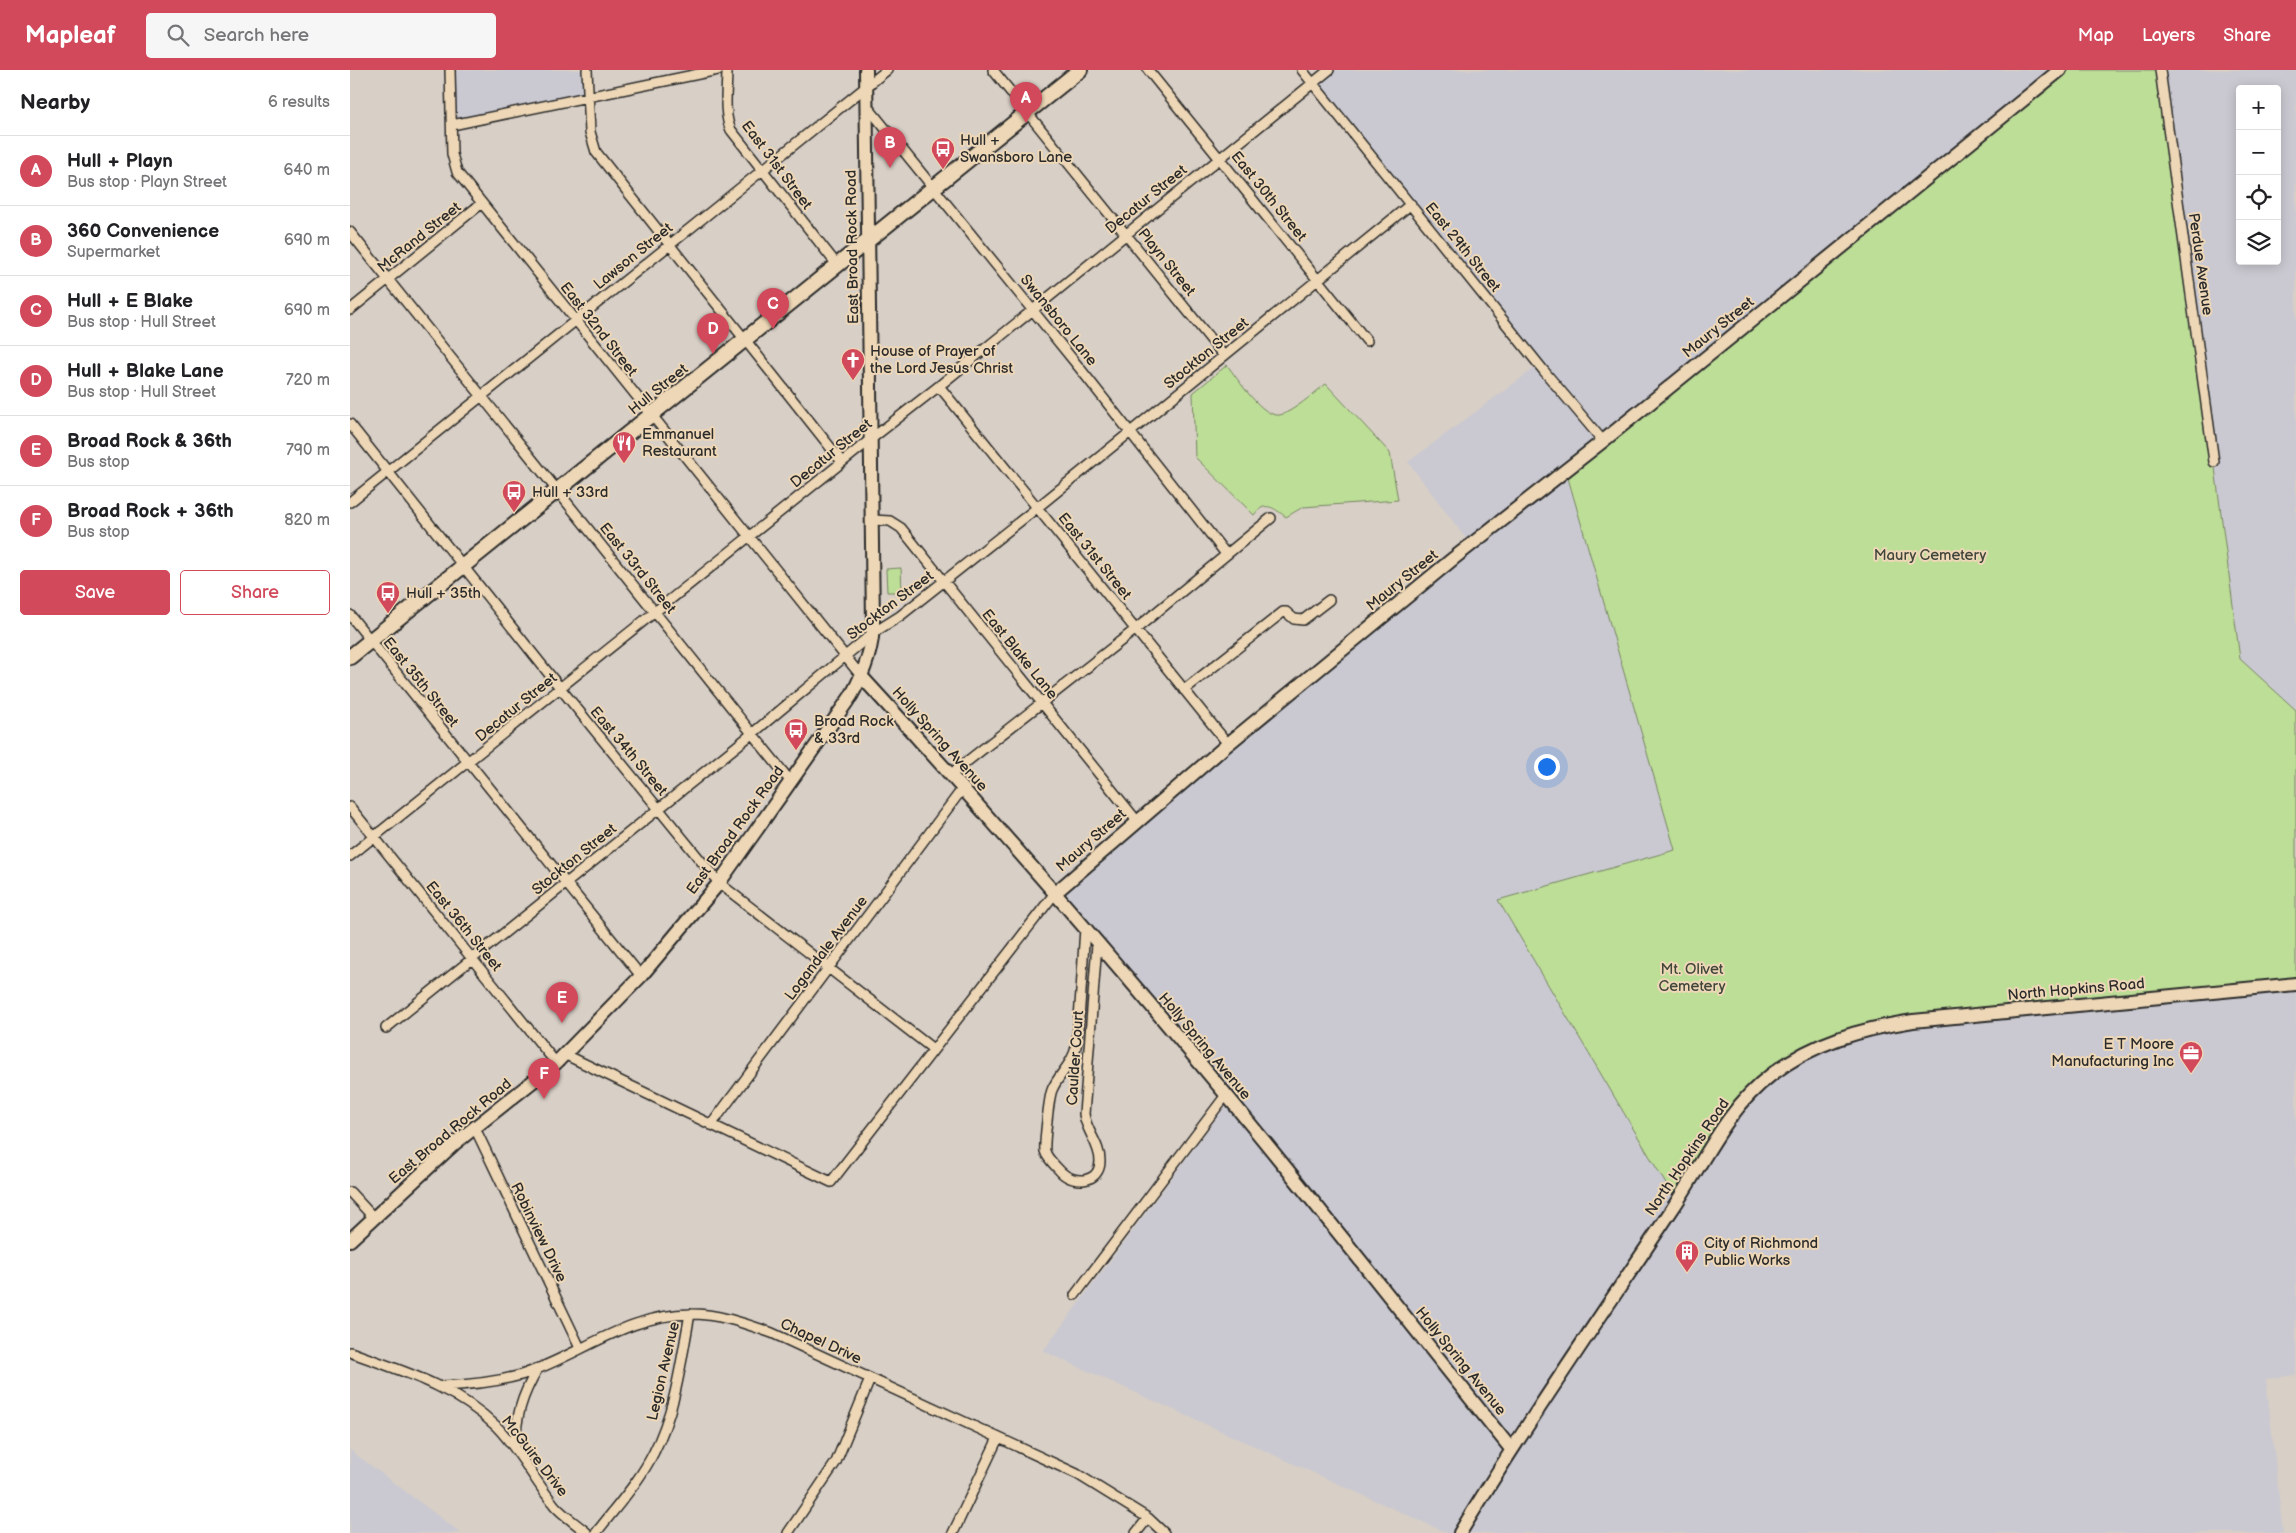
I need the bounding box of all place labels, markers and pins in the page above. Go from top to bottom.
pin: A [1010,82,1042,123]
pin: B [874,127,906,168]
place label: Hull + Swansboro Lane [960,131,1072,167]
bus stop icon: Hull + Swansboro Lane [930,136,956,170]
pin: C [757,288,789,329]
pin: D [697,313,729,354]
place label: House of Prayer of the Lord Jesus Christ [870,342,1013,378]
church icon: House of Prayer of the Lord Jesus Christ [840,347,866,381]
place label: Emmanuel Restaurant [642,425,717,461]
restaurant icon: Emmanuel Restaurant [611,430,637,464]
bus stop icon: Hull + 33rd [501,479,527,513]
place label: Hull + 33rd [532,483,608,502]
bus stop icon: Hull + 35th [375,580,401,614]
place label: Hull + 35th [406,584,481,603]
place label: Broad Rock & 33rd [814,712,894,748]
bus stop icon: Broad Rock & 33rd [783,717,809,751]
pin: E [546,982,578,1023]
place label: E T Moore Manufacturing Inc [2051,1035,2174,1071]
office icon: E T Moore Manufacturing Inc [2178,1040,2204,1074]
pin: F [528,1058,560,1099]
place label: City of Richmond Public Works [1704,1234,1818,1270]
building icon: City of Richmond Public Works [1674,1239,1700,1273]

